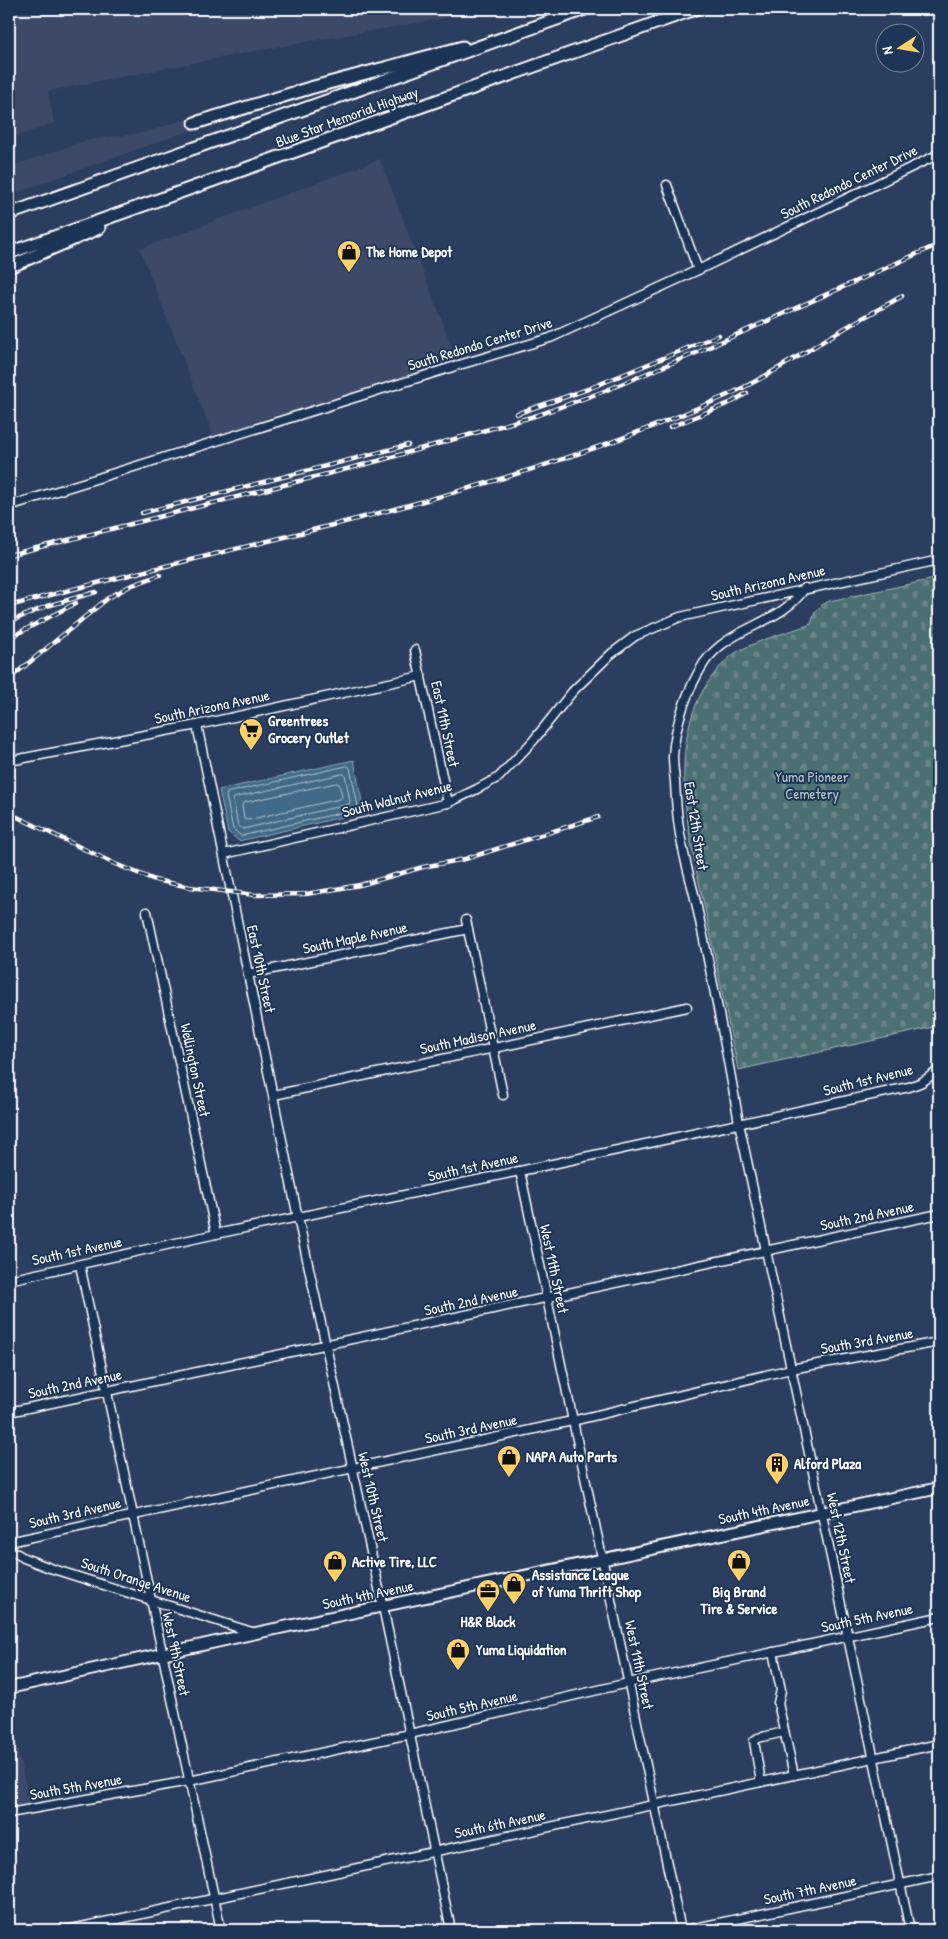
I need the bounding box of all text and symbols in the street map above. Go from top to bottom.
north arrow [876,22,926,72]
text: N [877,45,897,56]
street label: Blue Star Memorial Highway [273,81,421,152]
street label: South Redondo Center Drive [777,139,921,224]
shop icon: The Home Depot [336,239,362,273]
place label: The Home Depot [365,241,453,263]
street label: South Redondo Center Drive [405,312,555,376]
street label: South Arizona Avenue [709,559,827,606]
street label: East 11th Street [426,679,465,770]
street label: South Arizona Avenue [153,684,271,729]
place label: Greentrees Grocery Outlet [268,710,350,749]
supermarket icon: Greentrees Grocery Outlet [238,717,264,751]
park label: Yuma Pioneer Cemetery [775,766,849,804]
street label: South Walnut Avenue [340,775,454,822]
street label: East 12th Street [679,780,714,872]
street label: South Maple Avenue [301,916,409,959]
street label: East 10th Street [242,923,281,1015]
street label: South Madison Avenue [418,1014,538,1059]
street label: Wellington Street [175,1021,216,1119]
street label: South 1st Avenue [821,1058,915,1101]
street label: South 1st Avenue [426,1147,520,1186]
street label: South 2nd Avenue [818,1195,916,1236]
street label: West 11th Street [535,1223,574,1316]
street label: South 1st Avenue [30,1231,124,1270]
street label: South 2nd Avenue [422,1280,520,1321]
street label: South 3rd Avenue [819,1322,915,1359]
street label: South 2nd Avenue [26,1363,124,1404]
street label: South 3rd Avenue [423,1408,519,1449]
shop icon: NAPA Auto Parts [496,1444,522,1478]
place label: NAPA Auto Parts [526,1446,617,1467]
street label: West 10th Street [353,1450,394,1545]
building icon: Alford Plaza [764,1451,790,1485]
place label: Alford Plaza [794,1453,861,1474]
street label: South 4th Avenue [717,1490,811,1529]
street label: West 12th Street [822,1491,861,1586]
street label: South 3rd Avenue [27,1492,123,1533]
shop icon: Big Brand Tire & Service [726,1548,752,1582]
shop icon: Active Tire, LLC [322,1549,348,1583]
place label: Active Tire, LLC [352,1551,437,1572]
street label: South Orange Avenue [78,1552,194,1607]
place label: Assistance League of Yuma Thrift Shop [532,1564,642,1603]
shop icon: Assistance League of Yuma Thrift Shop [501,1571,527,1605]
street label: South 4th Avenue [321,1575,415,1614]
office icon: H&R Block [475,1578,501,1612]
place label: Big Brand Tire & Service [700,1581,777,1619]
street label: South 5th Avenue [819,1598,915,1637]
street label: West 9th Street [157,1610,196,1698]
place label: H&R Block [461,1611,516,1632]
street label: West 11th Street [620,1619,659,1712]
shop icon: Yuma Liquidation [445,1637,471,1671]
place label: Yuma Liquidation [476,1639,567,1661]
street label: South 5th Avenue [424,1685,520,1726]
street label: South 5th Avenue [28,1768,124,1805]
street label: South 6th Avenue [452,1804,547,1843]
street label: South 7th Avenue [762,1869,858,1910]

